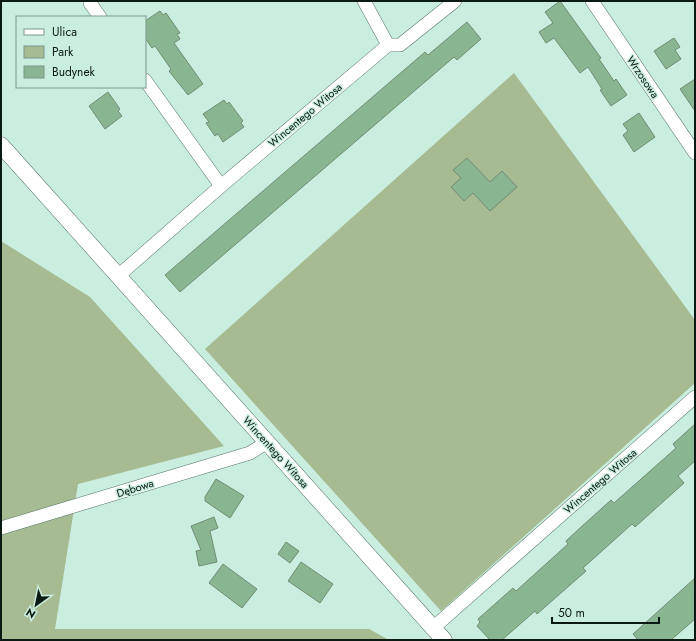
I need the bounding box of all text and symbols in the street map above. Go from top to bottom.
legend [16,16,146,88]
text: Ulica [52,23,77,41]
text: Park [52,43,74,61]
street label: Wrzosowa [623,53,663,101]
text: Budynek [52,63,96,81]
street label: Wincentego Witosa [265,79,345,151]
street label: Wincentego Witosa [239,412,313,492]
street label: Wincentego Witosa [560,445,640,517]
street label: Dębowa [114,475,156,501]
north arrow [16,585,56,625]
scale bar [552,599,659,625]
text: N [23,604,39,622]
text: 50 m [558,604,585,622]

